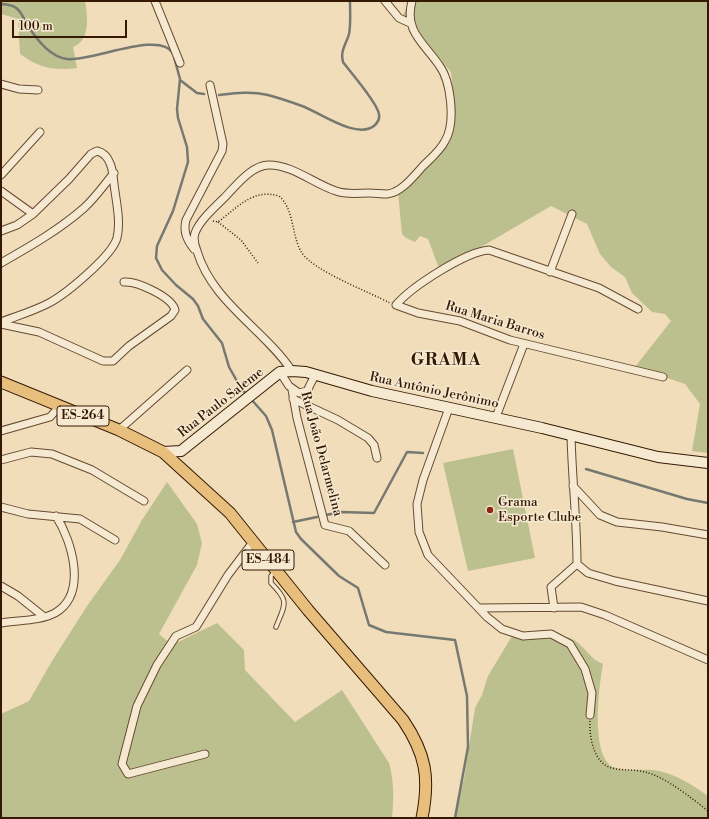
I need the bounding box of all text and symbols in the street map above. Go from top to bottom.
scale bar [14,12,129,38]
text: 100 m [19,19,53,34]
street label: Rua Maria Barros [443,298,547,344]
district label: GRAMA [411,351,481,371]
street label: Rua Paulo Saleme [175,365,267,441]
street label: Rua Antônio Jerônimo [368,370,500,412]
street label: Rua João Delarmelina [297,390,345,518]
road number: ES-264 [57,406,109,426]
place label: Grama Esporte Clube [498,495,581,526]
marker: Grama Esporte Clube [485,505,495,515]
road number: ES-484 [242,550,294,570]

